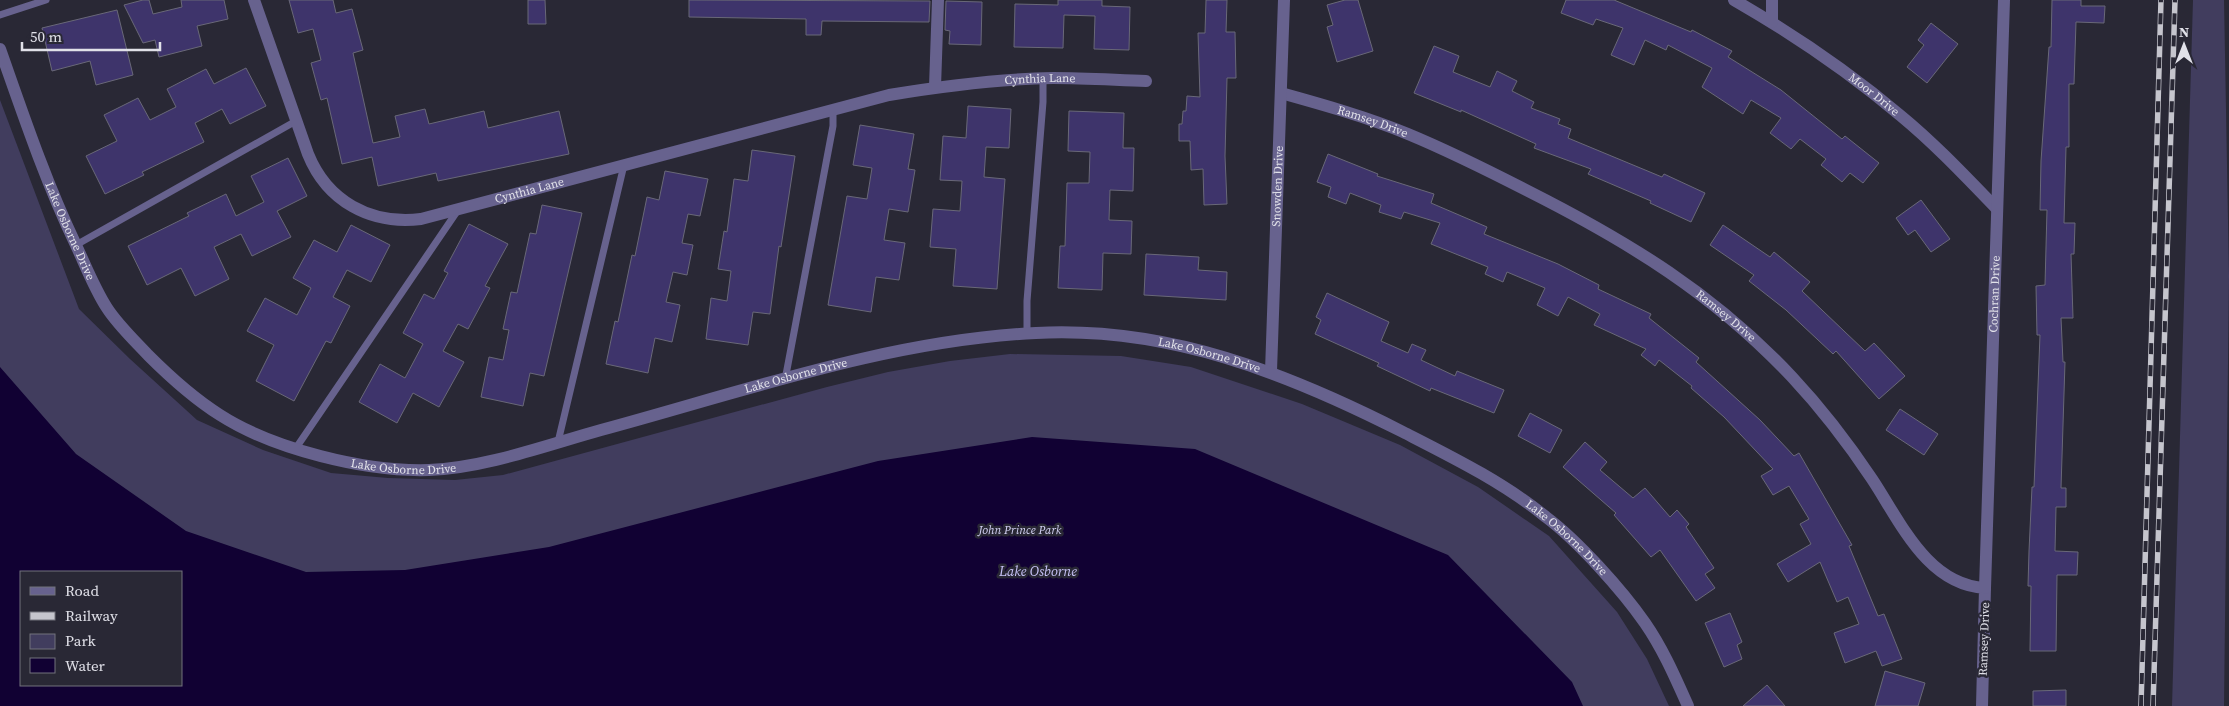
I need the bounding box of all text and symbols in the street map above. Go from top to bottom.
scale bar [22,20,160,52]
north arrow [2159,20,2209,70]
text: N [2179,22,2189,42]
text: 50 m [30,26,62,47]
street label: Moor Drive [1845,69,1903,119]
street label: Cynthia Lane [1004,70,1076,88]
street label: Ramsey Drive [1335,102,1410,141]
street label: Snowden Drive [1268,145,1287,227]
street label: Cynthia Lane [493,173,566,207]
street label: Lake Osborne Drive [41,179,99,283]
street label: Cochran Drive [1985,255,2004,333]
street label: Ramsey Drive [1693,286,1759,345]
street label: Lake Osborne Drive [1157,333,1263,377]
street label: Lake Osborne Drive [743,354,849,397]
street label: Lake Osborne Drive [350,455,457,478]
street label: Lake Osborne Drive [1522,496,1611,579]
park label: John Prince Park [976,522,1062,538]
water label: Lake Osborne [998,561,1077,581]
legend [20,571,182,686]
text: Road [65,580,99,601]
street label: Ramsey Drive [1975,602,1993,676]
text: Railway [65,605,118,626]
text: Park [65,630,97,651]
text: Water [65,655,106,676]

